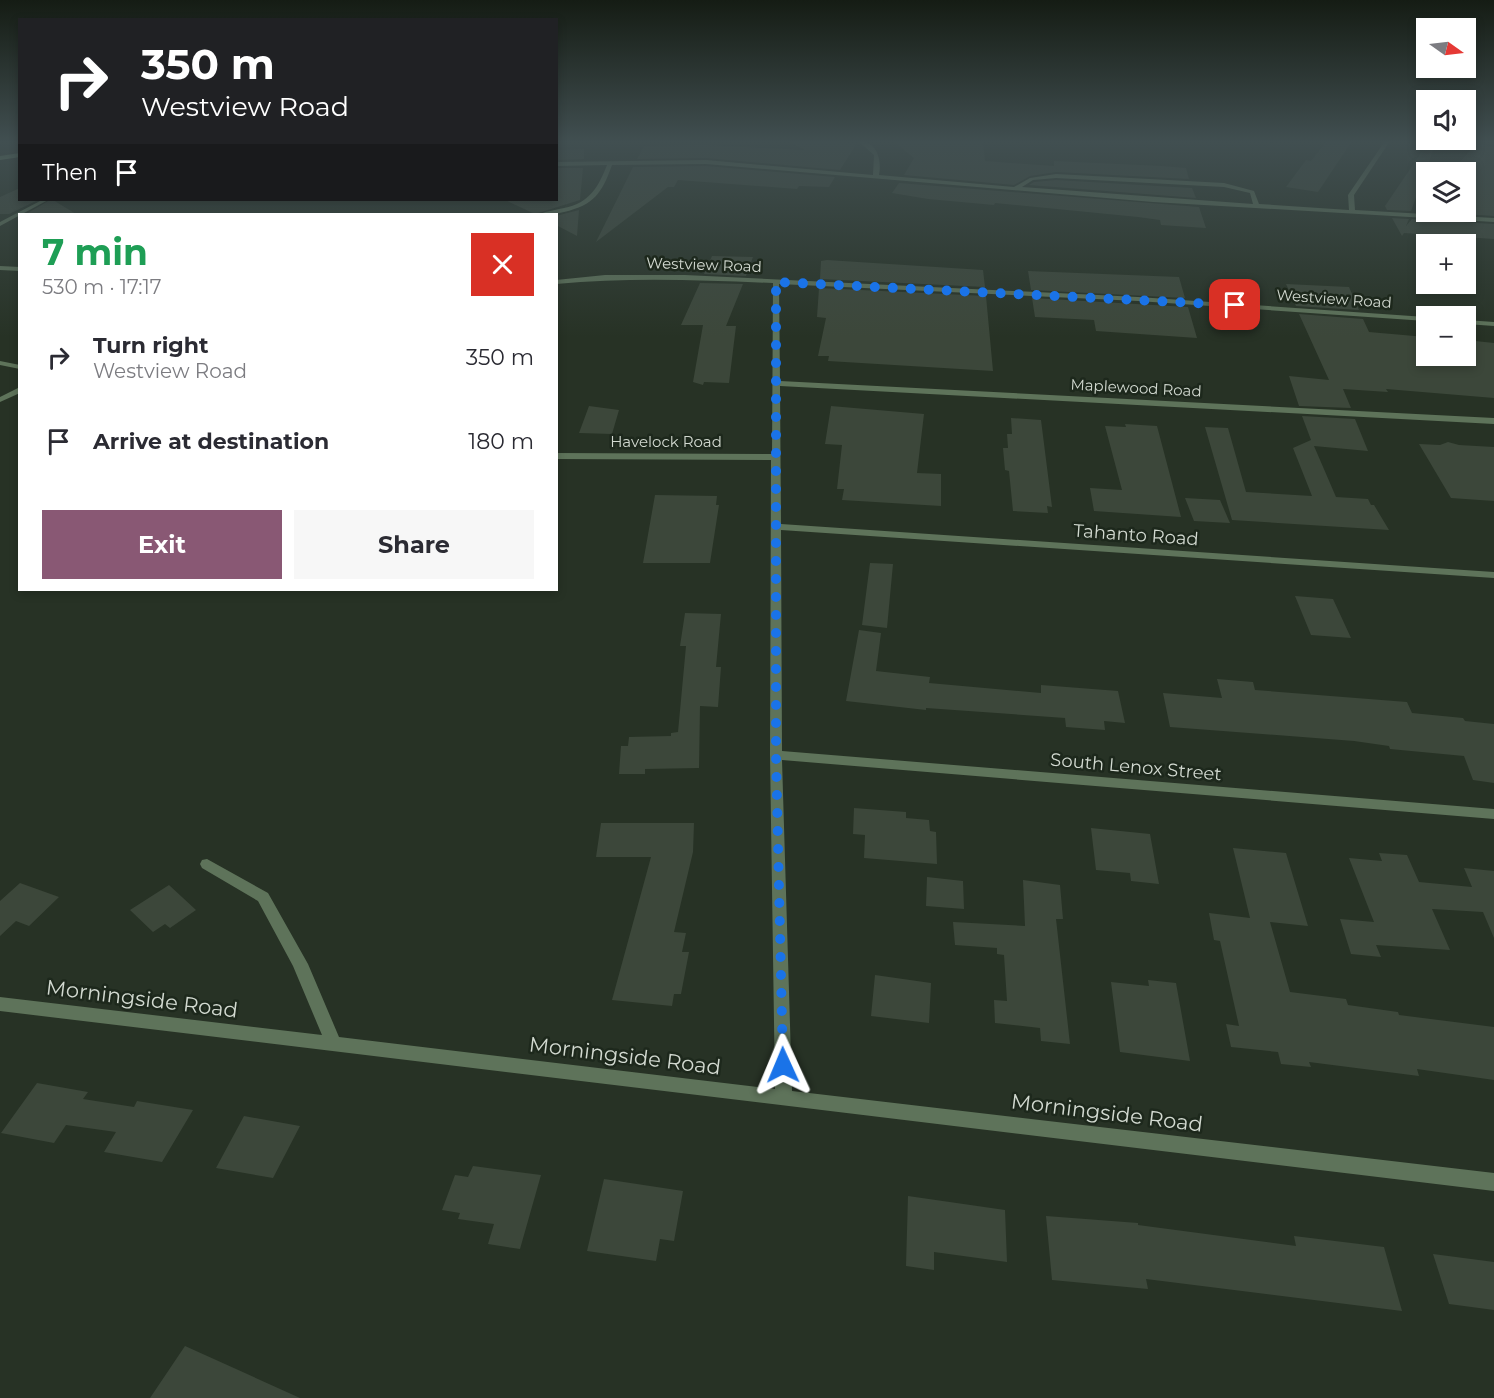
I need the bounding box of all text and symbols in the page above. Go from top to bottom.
north arrow [1416,18,1476,78]
map controls [1416,18,1476,366]
text: 350 m [141,38,275,90]
icon: right [42,42,120,120]
text: Westview Road [141,90,349,123]
button: sound [1416,90,1476,150]
icon: arrive [110,156,143,189]
text: Then [42,159,98,186]
button: layers [1416,162,1476,222]
text: 7 min [42,230,148,274]
button: close [471,233,534,296]
button: + [1416,234,1476,294]
street label: Westview Road [646,253,762,276]
text: 530 m · 17:17 [42,275,162,299]
pin [1209,279,1260,330]
street label: Westview Road [1276,285,1392,312]
icon: arrive [1218,288,1251,321]
button: − [1416,306,1476,366]
text: Turn right [93,332,208,359]
icon: right [42,341,75,374]
text: 350 m [466,344,534,371]
text: Westview Road [93,359,247,383]
street label: Maplewood Road [1070,375,1202,400]
icon: arrive [42,425,75,458]
text: Arrive at destination [93,428,329,455]
text: 180 m [468,428,534,455]
street label: Havelock Road [610,432,722,451]
button: Exit [42,510,282,579]
button: Share [294,510,534,579]
street label: Tahanto Road [1073,520,1199,550]
street label: South Lenox Street [1049,749,1223,785]
street label: Morningside Road [45,974,239,1023]
street label: Morningside Road [528,1031,722,1080]
position arrow [751,1033,815,1097]
street label: Morningside Road [1010,1088,1204,1137]

